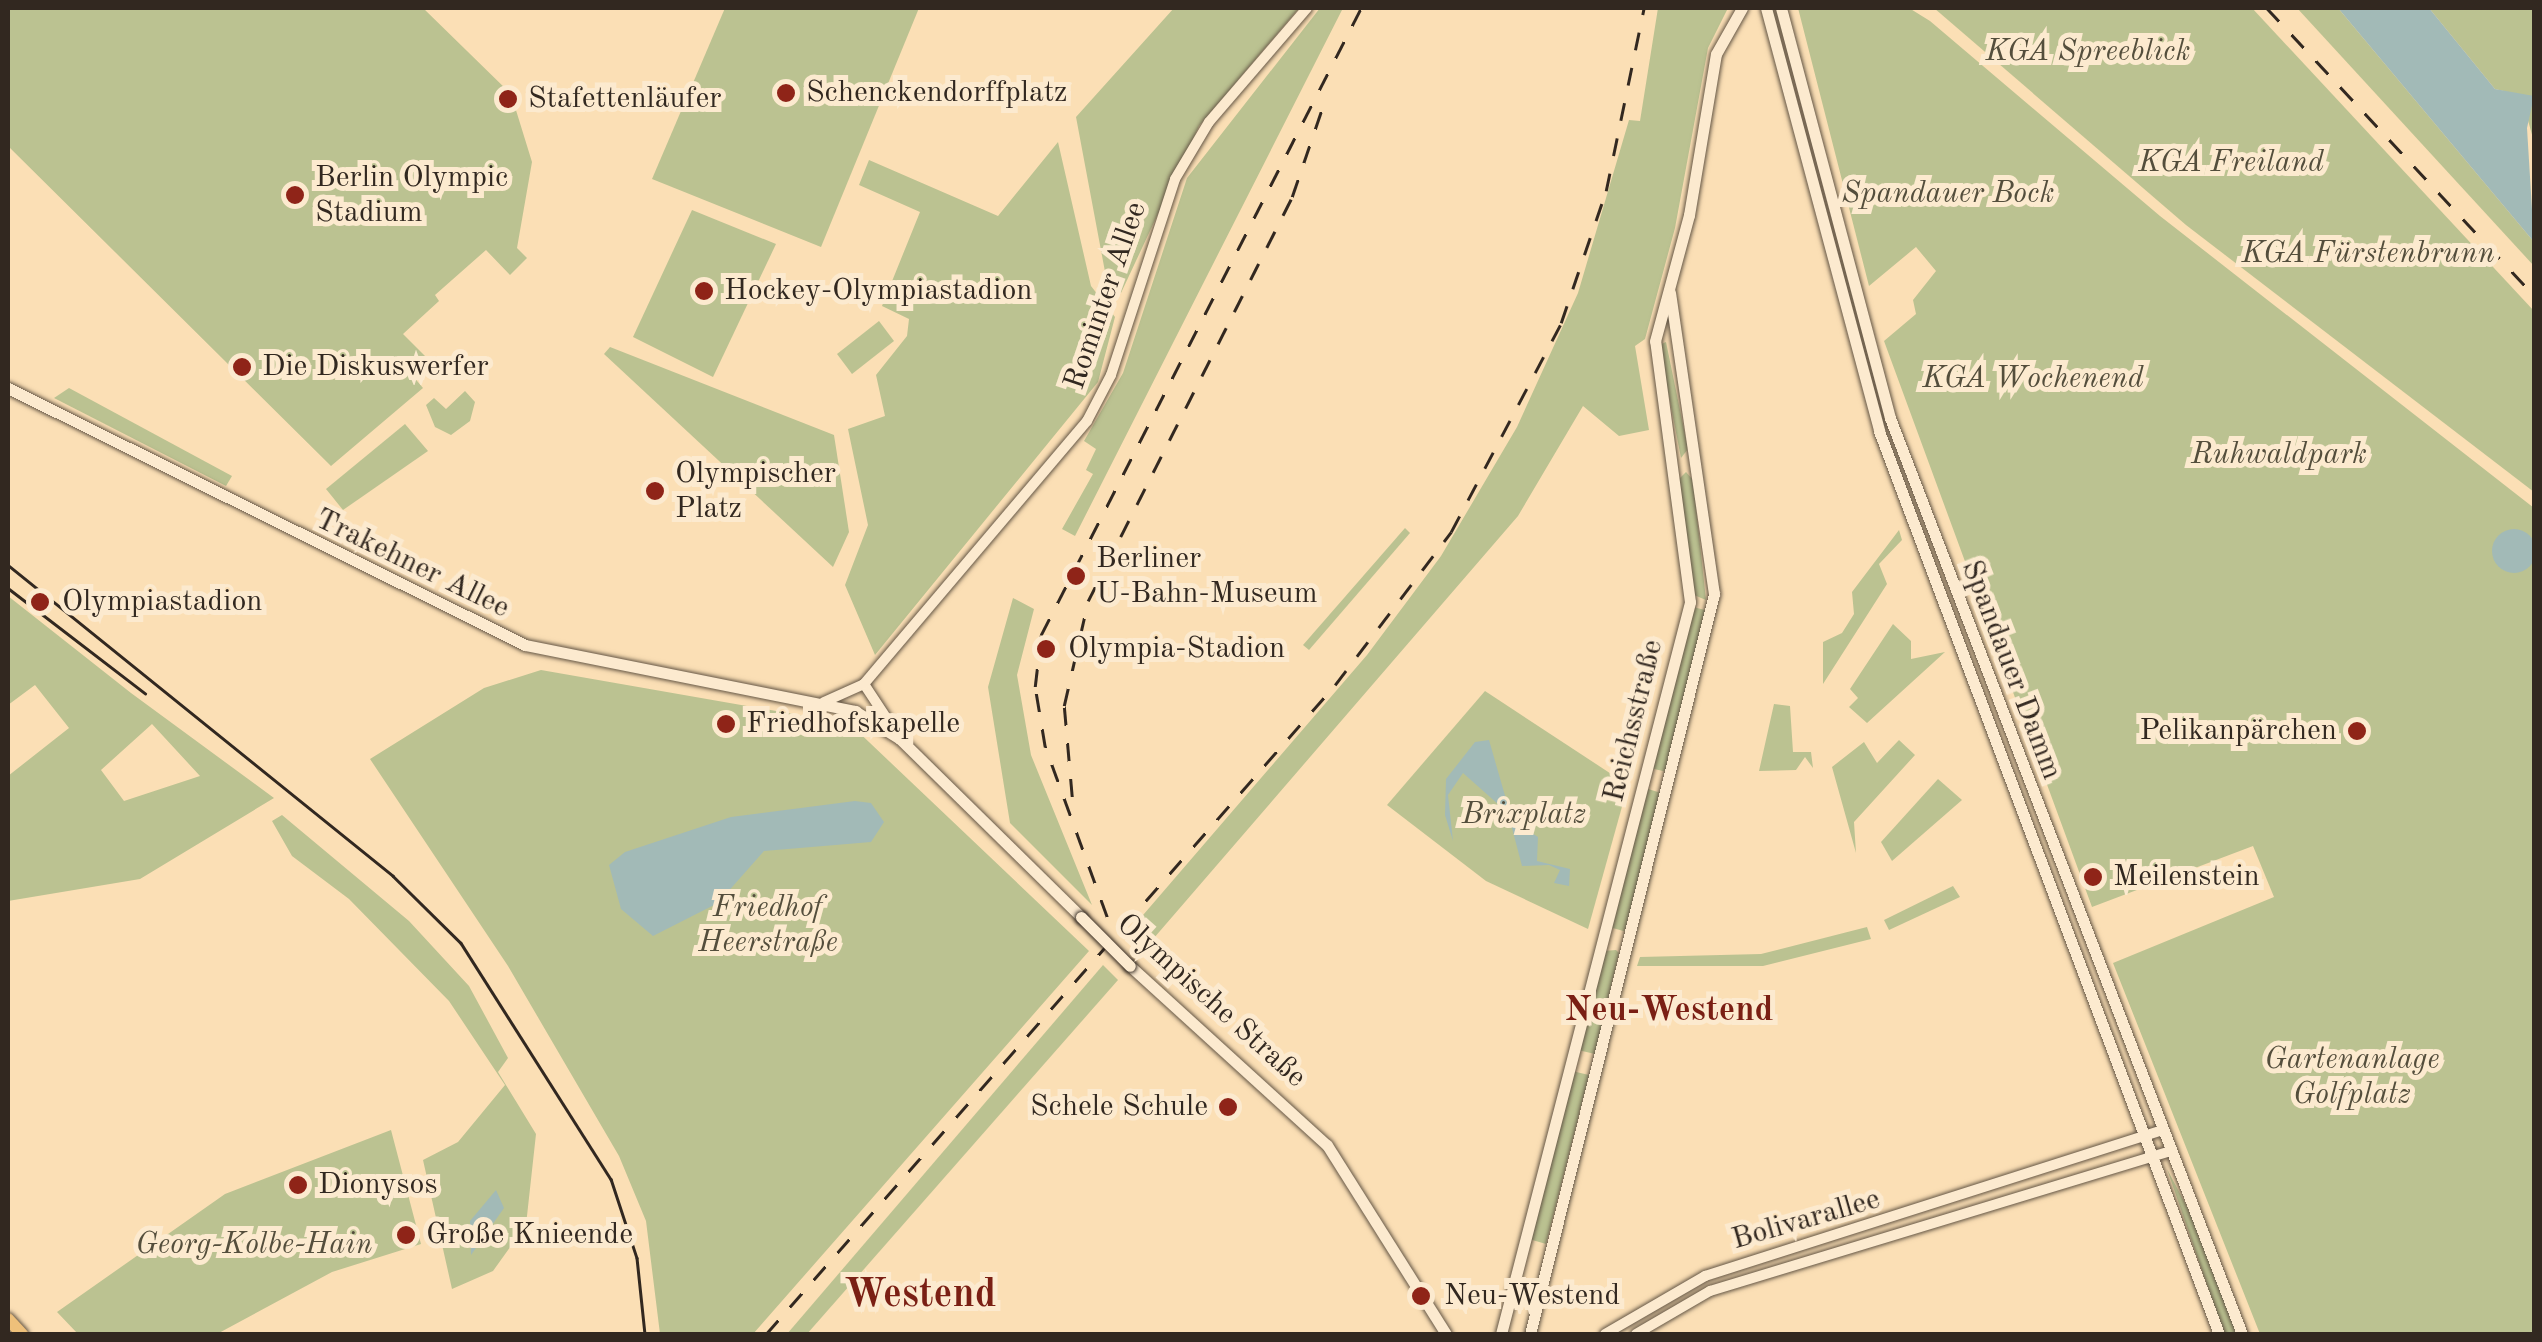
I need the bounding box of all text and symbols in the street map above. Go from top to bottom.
park label: KGA Spreeblick [1985,34,2191,70]
place label: Schenckendorffplatz [806,75,1067,111]
place label: Stafettenläufer [528,81,722,117]
marker: Schenckendorffplatz [775,82,797,104]
marker: Stafettenläufer [497,88,519,110]
park label: KGA Freiland [2138,145,2324,181]
place label: Berlin Olympic Stadium [315,160,508,230]
park label: Spandauer Bock [1842,176,2054,212]
marker: Berlin Olympic Stadium [284,184,306,206]
street label: Rominter Allee [1057,197,1155,395]
park label: KGA Fürstenbrunn [2241,236,2495,272]
place label: Hockey-Olympiastadion [724,273,1032,309]
marker: Hockey-Olympiastadion [693,280,715,302]
place label: Die Diskuswerfer [262,349,489,385]
marker: Die Diskuswerfer [231,356,253,378]
park label: KGA Wochenend [1922,361,2144,397]
park label: Ruhwaldpark [2191,437,2367,473]
place label: Olympischer Platz [675,456,836,526]
marker: Olympischer Platz [644,480,666,502]
street label: Trakehner Allee [309,501,515,627]
place label: Berliner U-Bahn-Museum [1096,541,1317,612]
street label: Spandauer Damm [1953,555,2069,785]
marker: Berliner U-Bahn-Museum [1065,565,1087,587]
place label: Olympiastadion [62,584,262,620]
marker: Olympiastadion [27,589,53,615]
place label: Olympia-Stadion [1068,631,1285,667]
marker: Olympia-Stadion [1033,636,1059,662]
street label: Reichsstraße [1596,636,1672,806]
place label: Friedhofskapelle [746,706,960,742]
marker: Friedhofskapelle [715,713,737,735]
place label: Pelikanpärchen [2139,713,2337,749]
marker: Pelikanpärchen [2346,720,2368,742]
park label: Brixplatz [1462,797,1586,833]
place label: Meilenstein [2113,859,2260,895]
marker: Meilenstein [2082,866,2104,888]
park label: Friedhof Heerstraße [698,890,838,960]
street label: Olympische Straße [1109,906,1313,1096]
district label: Neu-Westend [1565,990,1773,1032]
park label: Gartenanlage Golfplatz [2265,1042,2439,1112]
place label: Schele Schule [1030,1089,1208,1125]
marker: Schele Schule [1217,1096,1239,1118]
place label: Dionysos [318,1167,437,1203]
marker: Dionysos [287,1174,309,1196]
street label: Bolivarallee [1728,1182,1884,1258]
place label: Große Knieende [426,1217,633,1253]
marker: Große Knieende [395,1224,417,1246]
park label: Georg-Kolbe-Hain [135,1227,373,1263]
district label: Westend [844,1272,996,1320]
place label: Neu-Westend [1444,1278,1620,1314]
marker: Neu-Westend [1408,1283,1434,1309]

